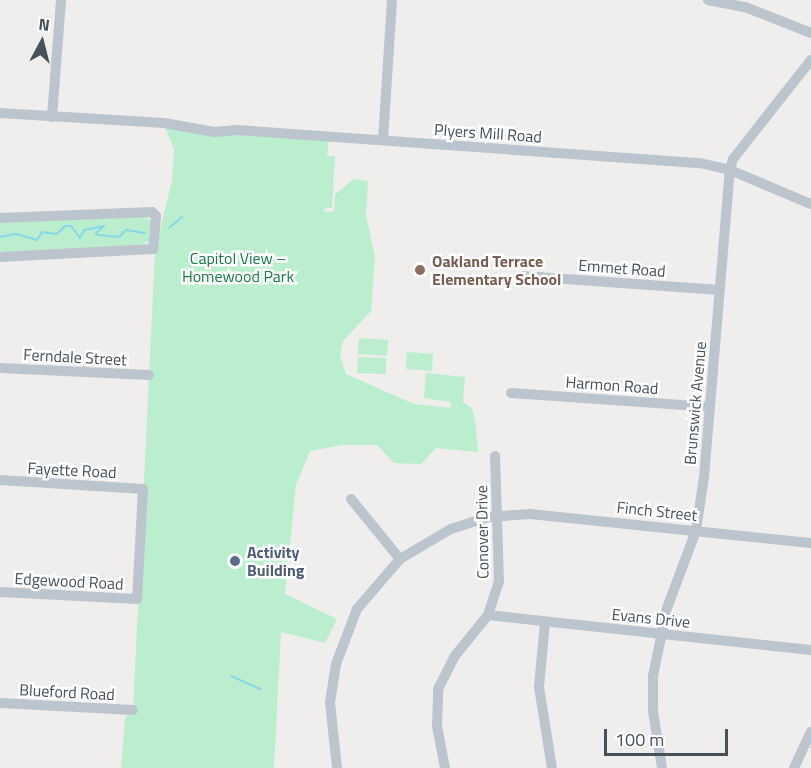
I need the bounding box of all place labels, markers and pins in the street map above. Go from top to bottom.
place label: Oakland Terrace Elementary School [432,251,561,289]
marker: Oakland Terrace Elementary School [413,263,427,277]
place label: Activity Building [247,542,304,580]
marker: Activity Building [228,554,242,568]

